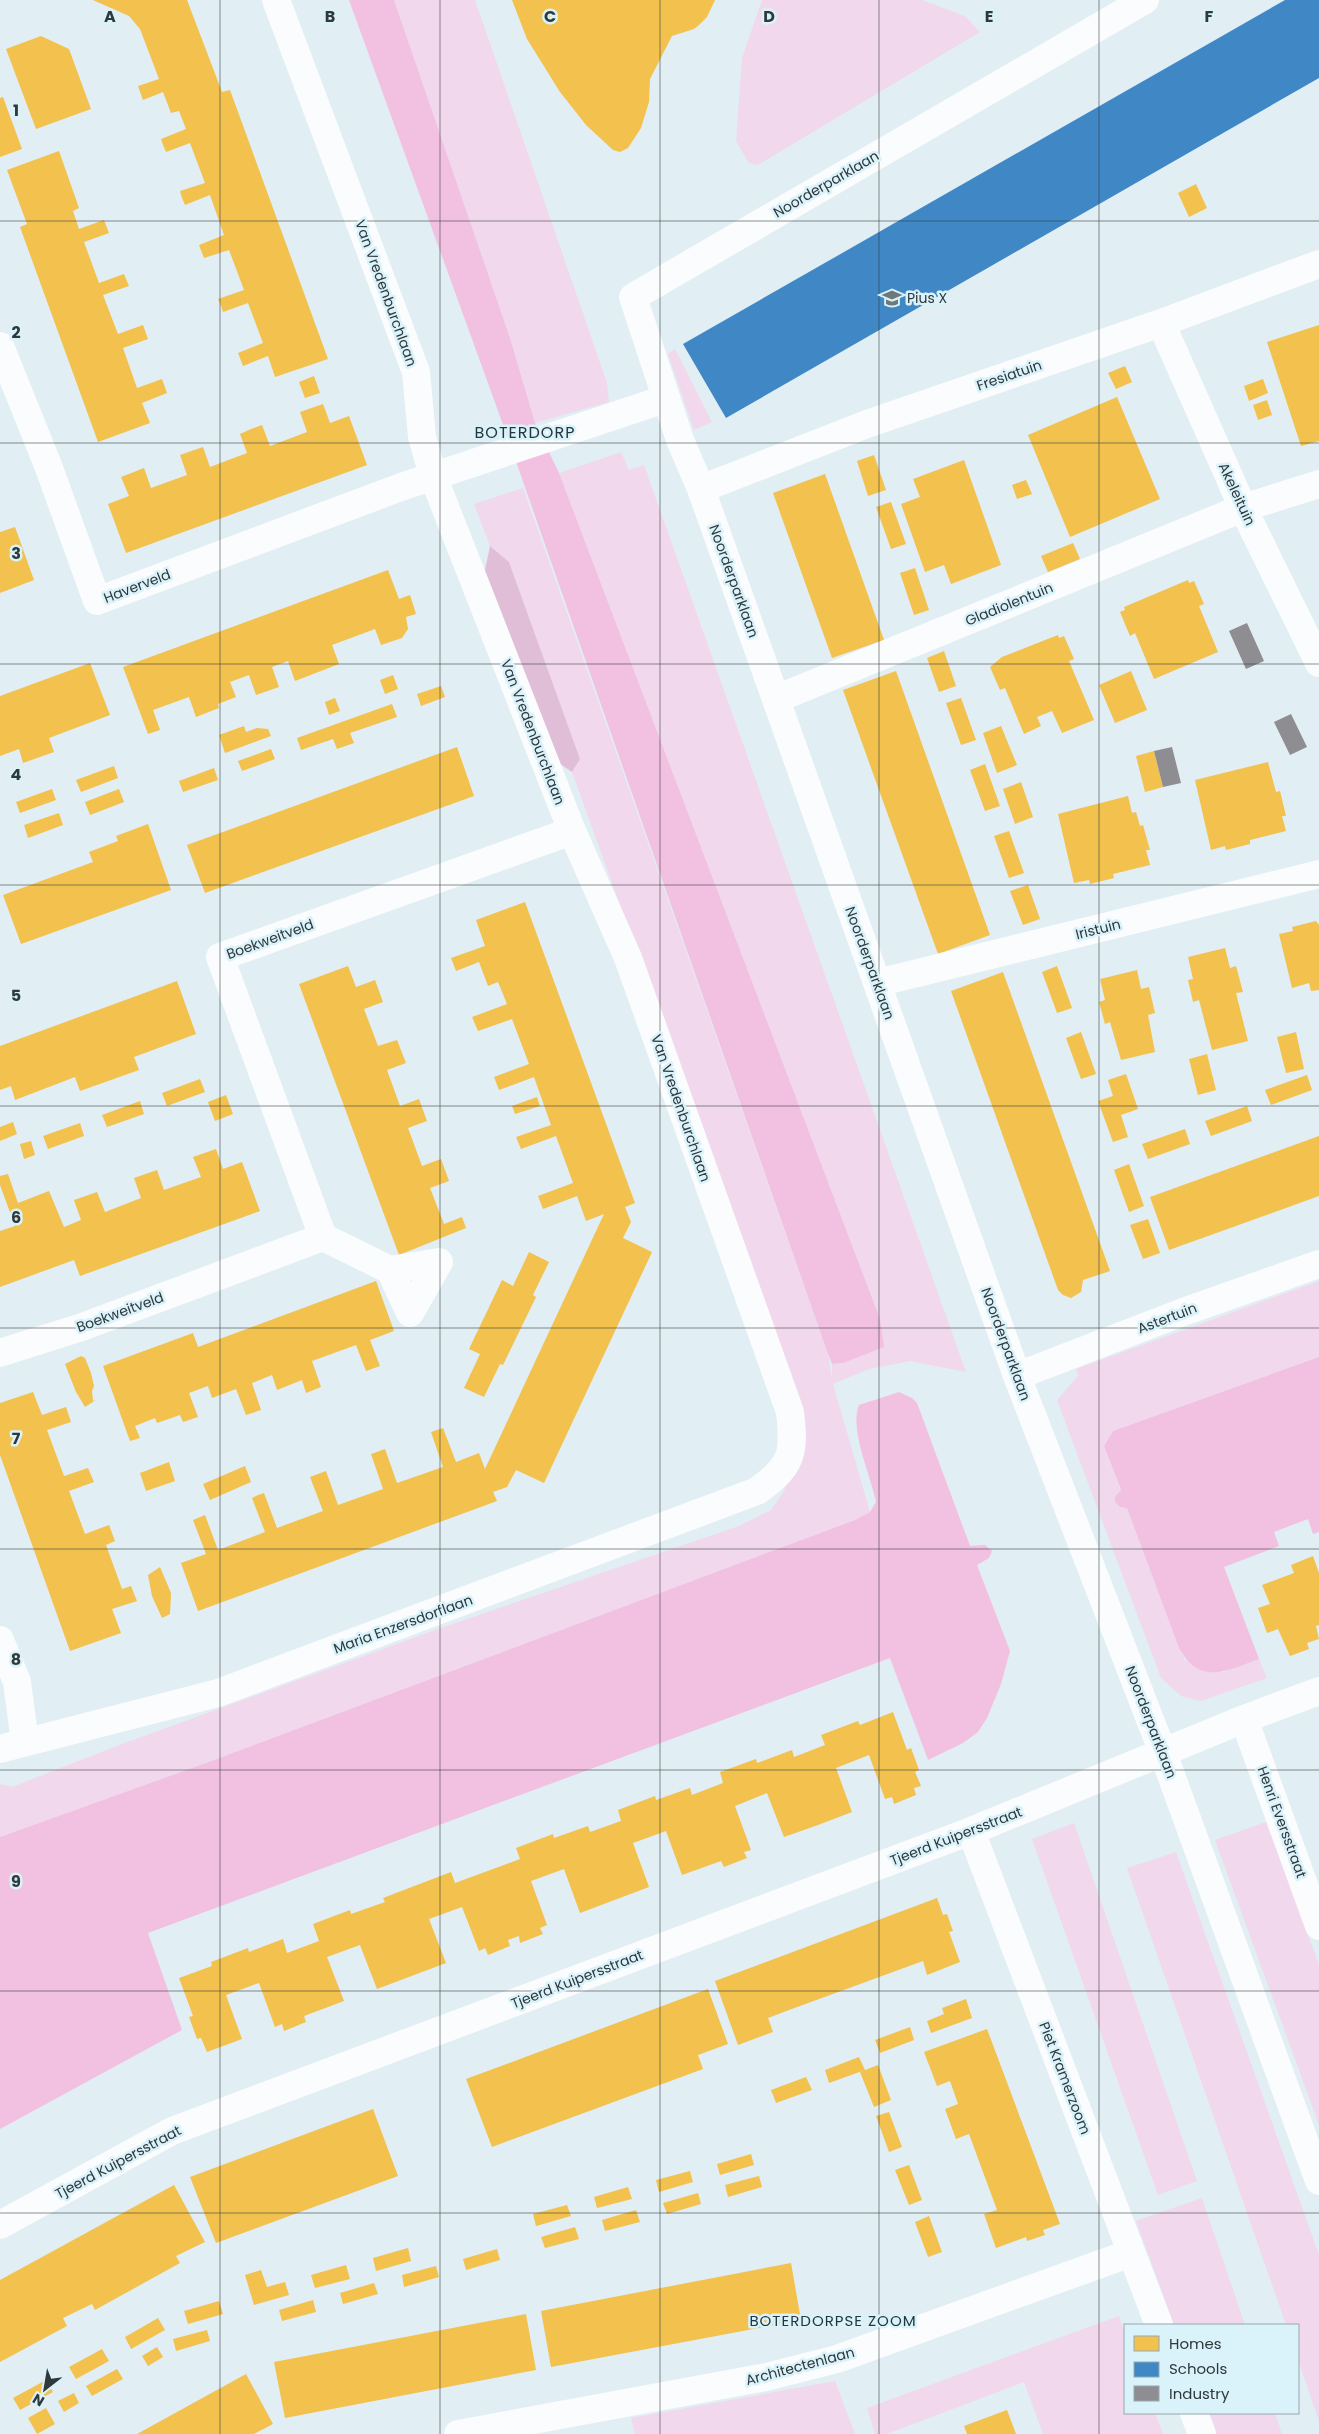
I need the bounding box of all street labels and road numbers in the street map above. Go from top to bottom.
street label: Noorderparklaan [769,146,883,222]
street label: Van Vredenburchlaan [350,217,422,369]
street label: Fresiatuin [974,355,1044,395]
street label: Akeleituin [1214,459,1260,529]
street label: Noorderparklaan [704,522,764,640]
street label: Haverveld [101,564,173,608]
street label: Gladiolentuin [962,577,1056,631]
street label: Van Vredenburchlaan [496,656,570,808]
street label: Noorderparklaan [840,904,900,1022]
street label: Boekweitveld [224,914,316,964]
street label: Iristuin [1073,914,1123,944]
street label: Van Vredenburchlaan [646,1032,716,1184]
street label: Noorderparklaan [976,1285,1036,1403]
street label: Boekweitveld [74,1287,166,1337]
street label: Astertuin [1134,1298,1200,1338]
street label: Maria Enzersdorflaan [331,1590,475,1658]
street label: Noorderparklaan [1120,1663,1182,1781]
street label: Henri Eversstraat [1252,1763,1312,1881]
street label: Tjeerd Kuipersstraat [887,1802,1025,1870]
street label: Tjeerd Kuipersstraat [508,1945,646,2013]
street label: Piet Kramerzoom [1034,2019,1096,2137]
street label: Tjeerd Kuipersstraat [52,2120,184,2204]
street label: Architectenlaan [743,2342,857,2390]

